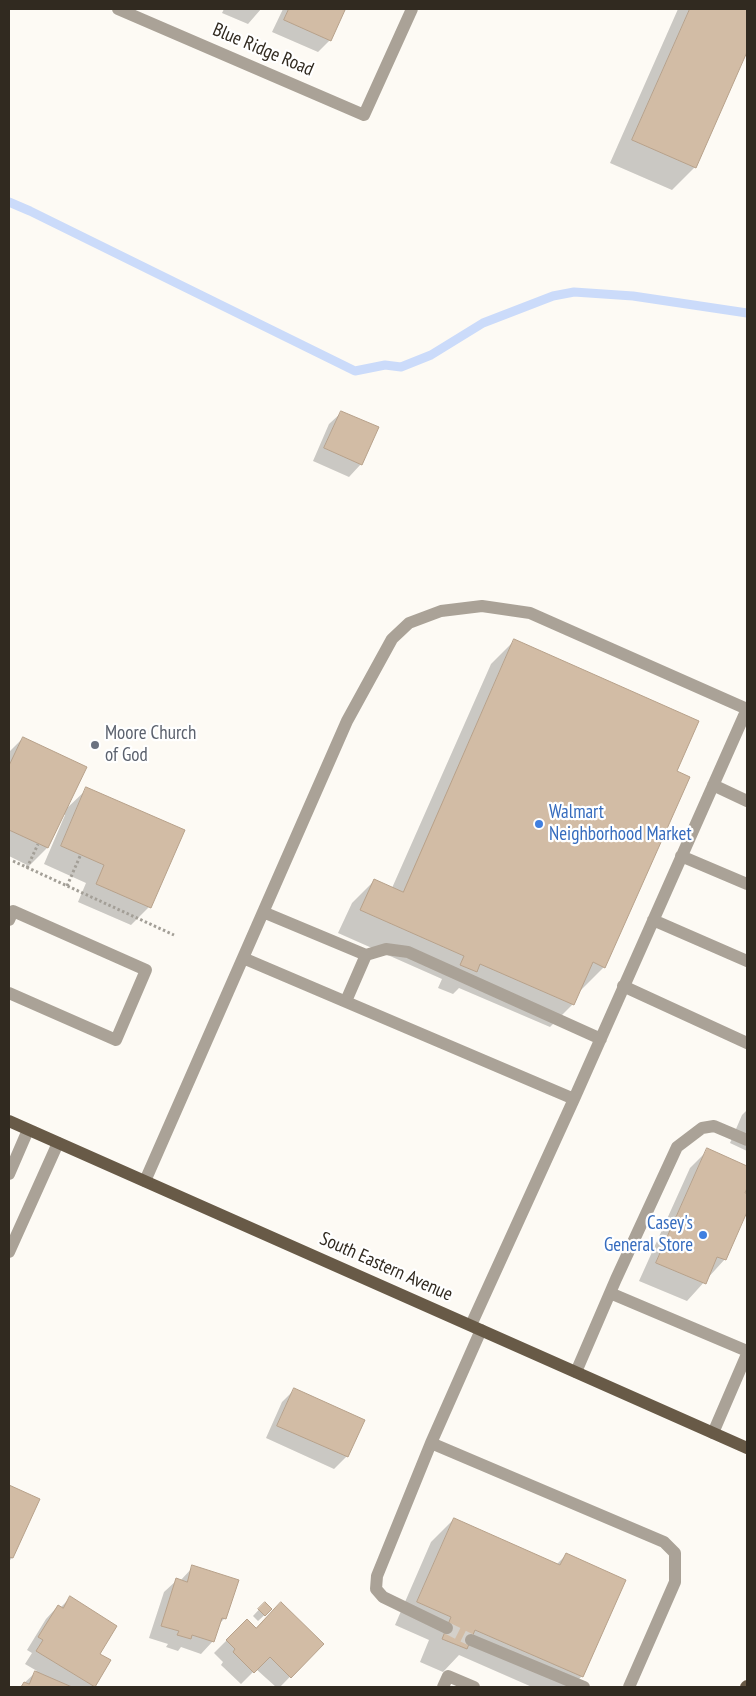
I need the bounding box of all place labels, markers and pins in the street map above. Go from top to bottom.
place label: Moore Church of God [105,723,196,767]
marker: Moore Church of God [89,739,101,751]
place label: Walmart Neighborhood Market [549,802,692,846]
marker: Walmart Neighborhood Market [533,818,545,830]
place label: Casey's General Store [604,1213,693,1257]
marker: Casey's General Store [697,1229,709,1241]

